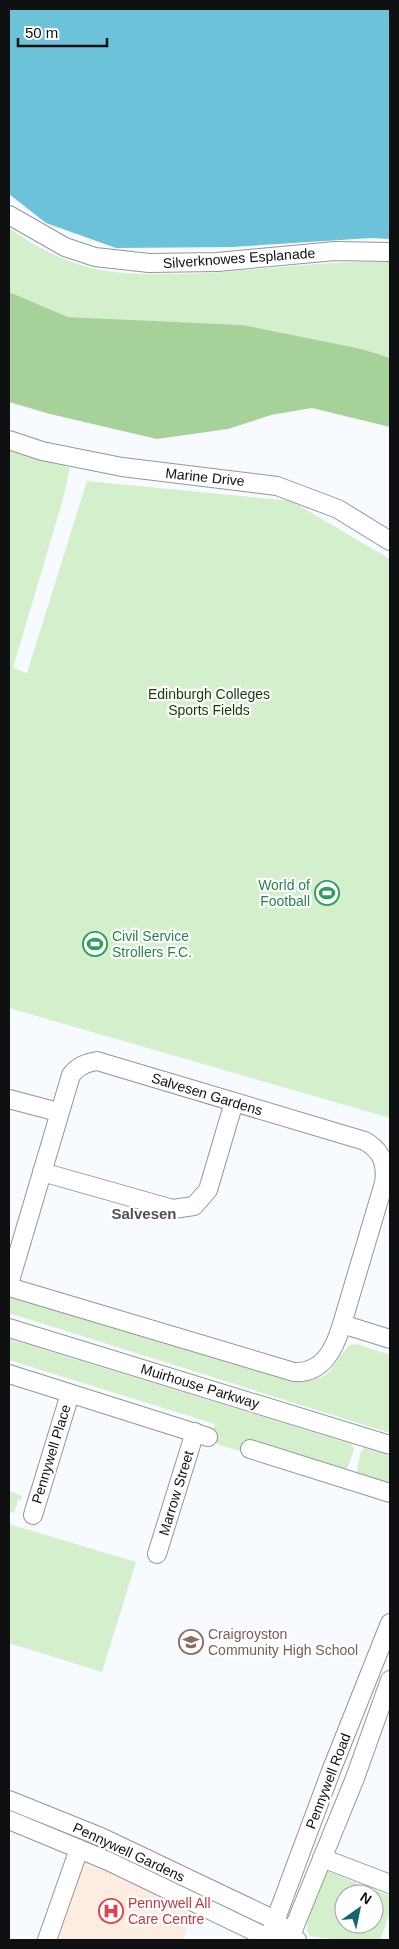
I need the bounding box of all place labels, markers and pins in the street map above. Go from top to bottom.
place label: World of Football [258,877,310,909]
sports icon: World of Football [314,880,340,906]
place label: Civil Service Strollers F.C. [112,928,192,960]
sports icon: Civil Service Strollers F.C. [82,931,108,957]
place label: Craigroyston Community High School [208,1626,358,1658]
school or university icon: Craigroyston Community High School [178,1629,204,1655]
place label: Pennywell All Care Centre [128,1895,211,1927]
hospital icon: Pennywell All Care Centre [98,1898,124,1924]

